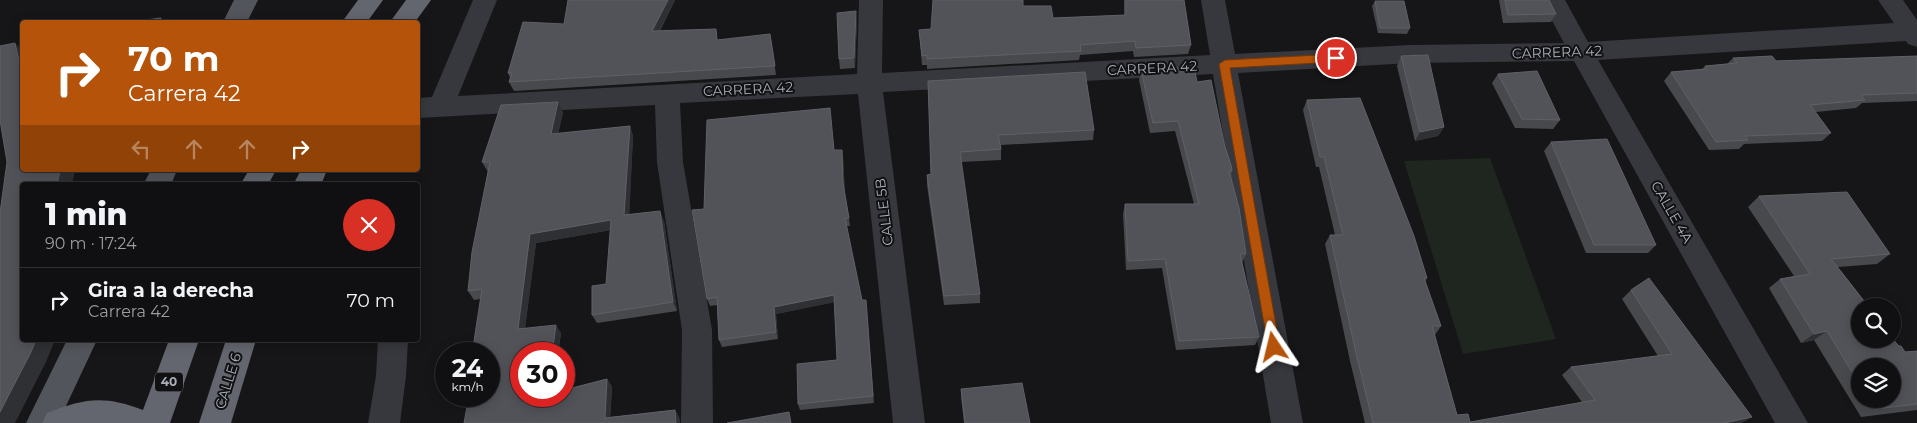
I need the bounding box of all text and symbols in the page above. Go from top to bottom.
text: 70 m [128,37,219,80]
pin [1315,37,1357,79]
icon: right [45,40,110,105]
street label: CARRERA 42 [1512,41,1602,63]
icon: arrive [1322,44,1350,72]
street label: CARRERA 42 [1106,57,1198,79]
street label: CARRERA 42 [702,78,794,100]
text: Carrera 42 [128,80,241,107]
icon: left [127,135,155,163]
icon: ahead [180,135,208,163]
icon: ahead [233,135,261,163]
icon: right [286,135,314,163]
street label: CALLE 5B [871,177,897,247]
street label: CALLE 4A [1647,178,1697,247]
text: 1 min [45,196,128,233]
button: close [343,199,395,251]
text: 90 m · 17:24 [45,234,137,253]
text: Gira a la derecha [88,279,254,302]
icon: right [45,286,73,314]
text: 70 m [346,289,395,312]
map controls [1851,298,1901,408]
button: search [1851,298,1901,348]
text: Carrera 42 [88,302,170,321]
position arrow [1247,320,1299,372]
speed limit sign: 30 [510,342,575,407]
street label: CALLE 6 [211,350,245,411]
text: 24 [452,353,483,383]
button: layers [1851,358,1901,408]
road number: 40 [155,372,183,392]
text: km/h [451,379,484,394]

